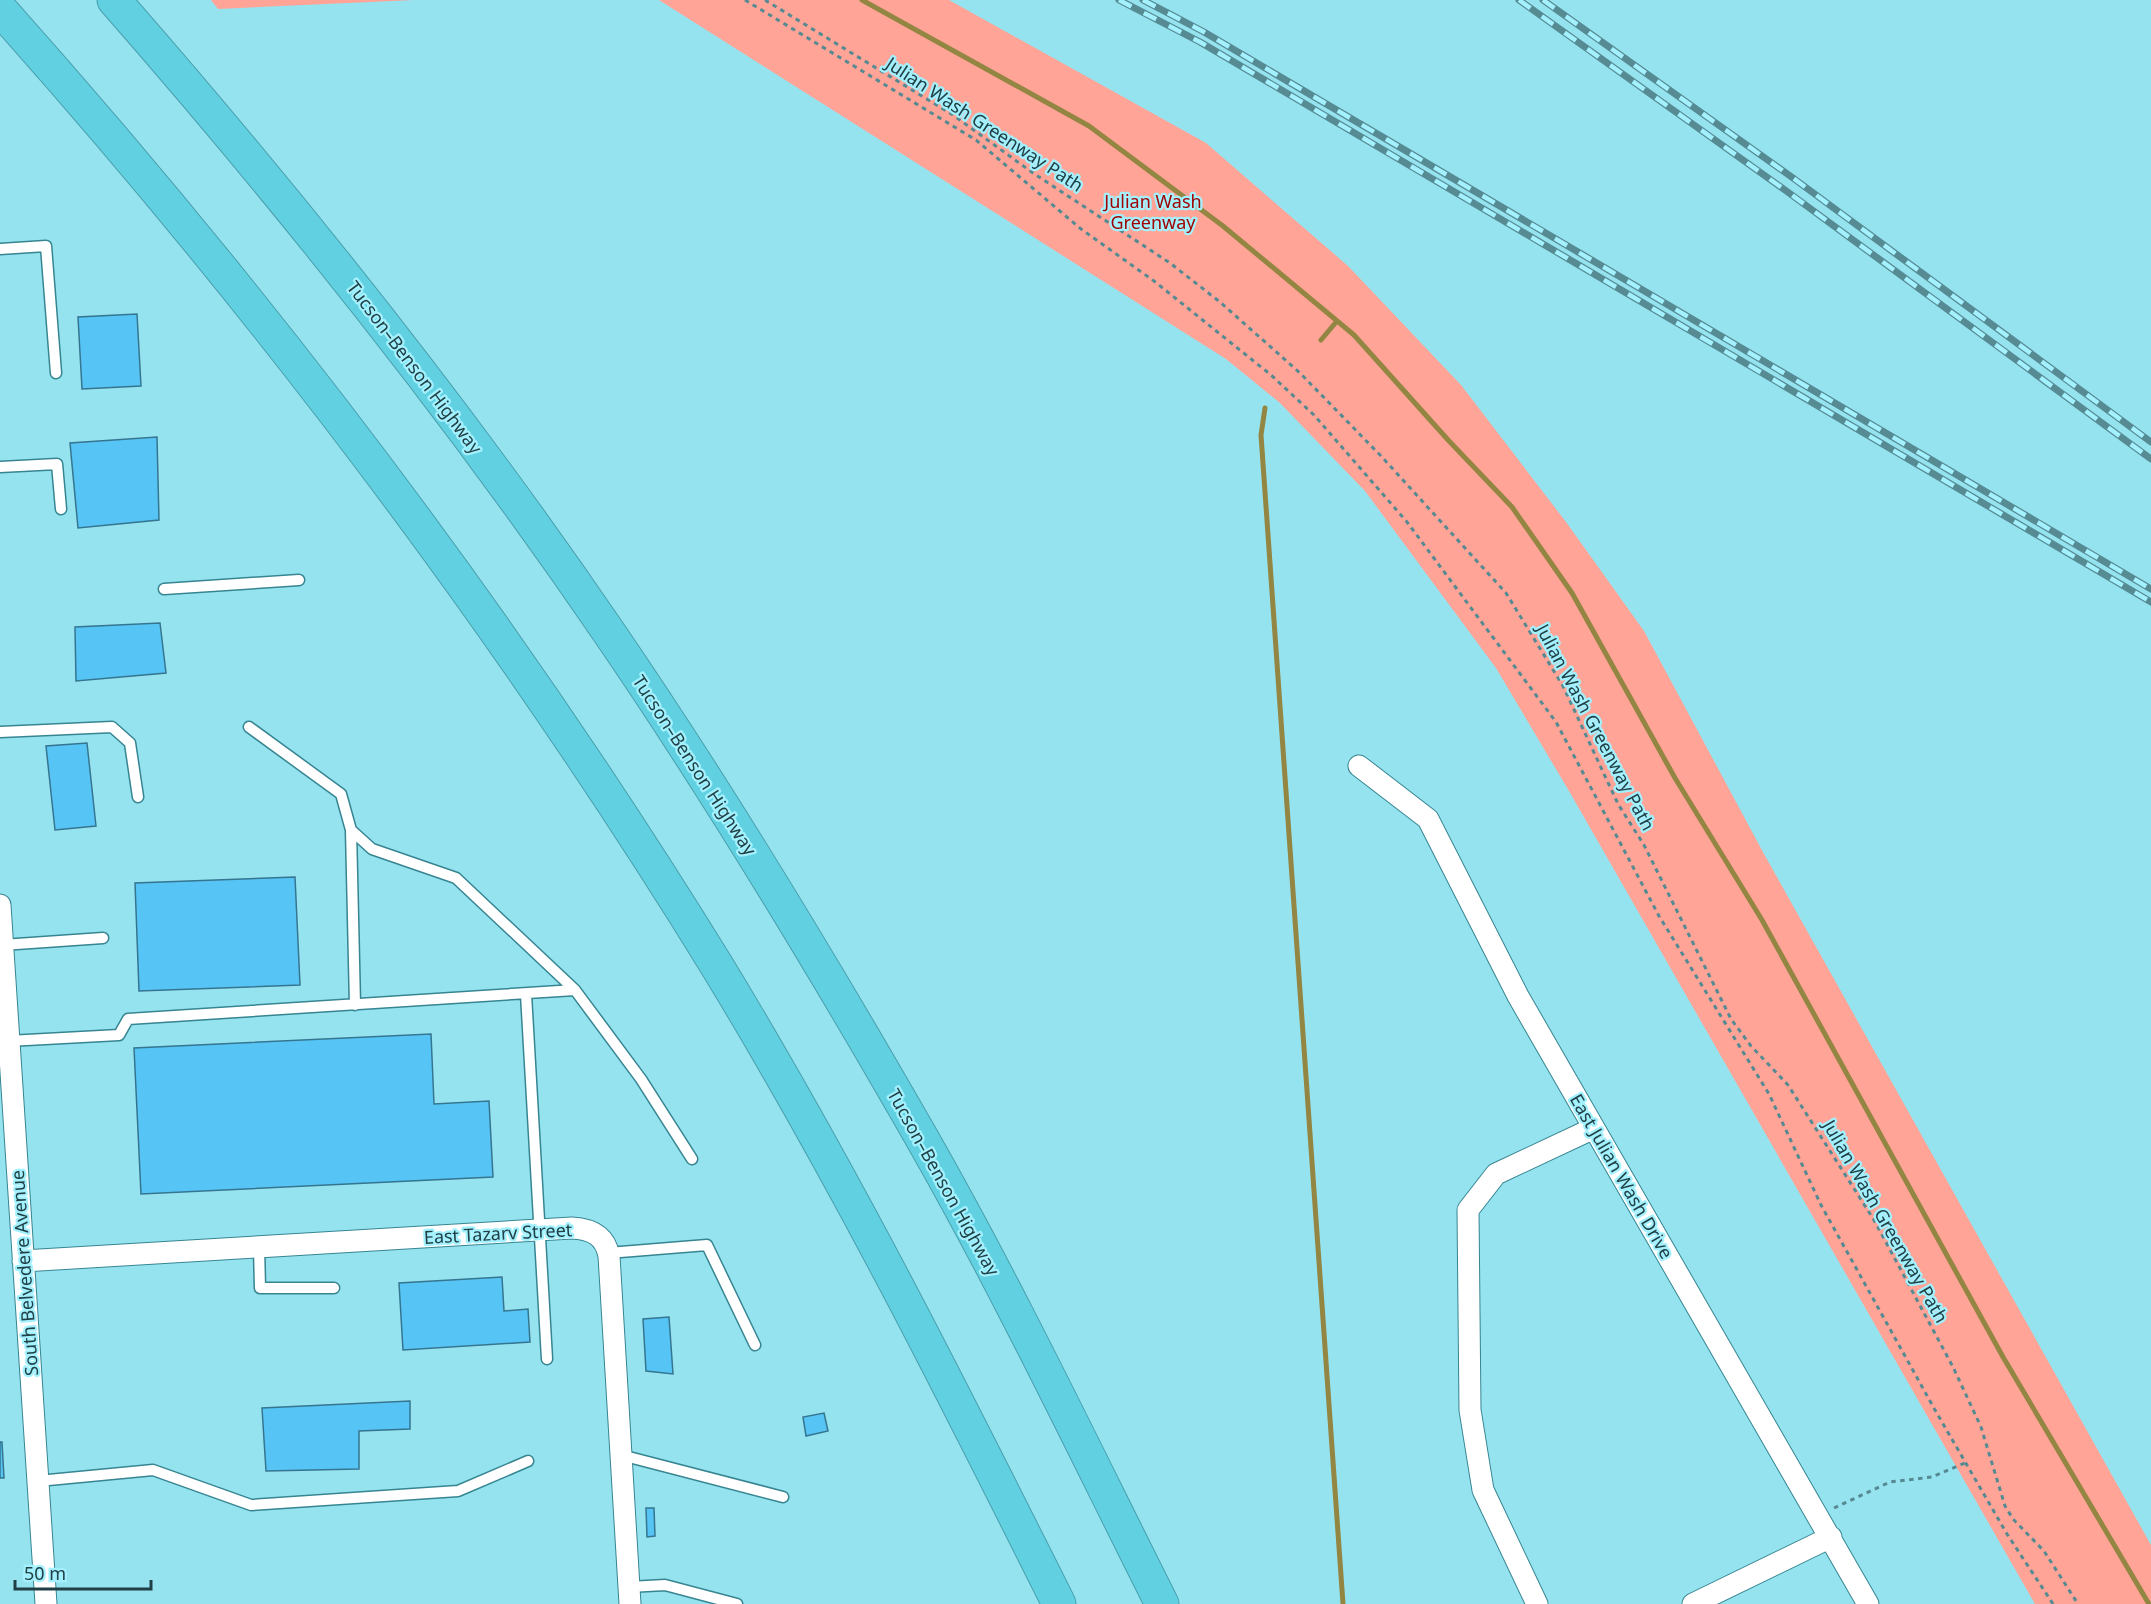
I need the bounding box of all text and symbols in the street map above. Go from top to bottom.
street label: Julian Wash Greenway Path [880,50,1088,197]
park label: Julian Wash Greenway [1102,189,1202,234]
street label: Tucson–Benson Highway [342,276,488,459]
street label: Julian Wash Greenway Path [1530,618,1661,834]
street label: Tucson–Benson Highway [628,670,763,860]
street label: Tucson–Benson Highway [883,1084,1006,1281]
street label: East Julian Wash Drive [1565,1089,1679,1263]
street label: Julian Wash Greenway Path [1817,1113,1954,1327]
street label: South Belvedere Avenue [5,1169,43,1377]
street label: East Tazarv Street [423,1217,573,1249]
scale bar [15,1553,152,1591]
text: 50 m [24,1561,66,1585]

